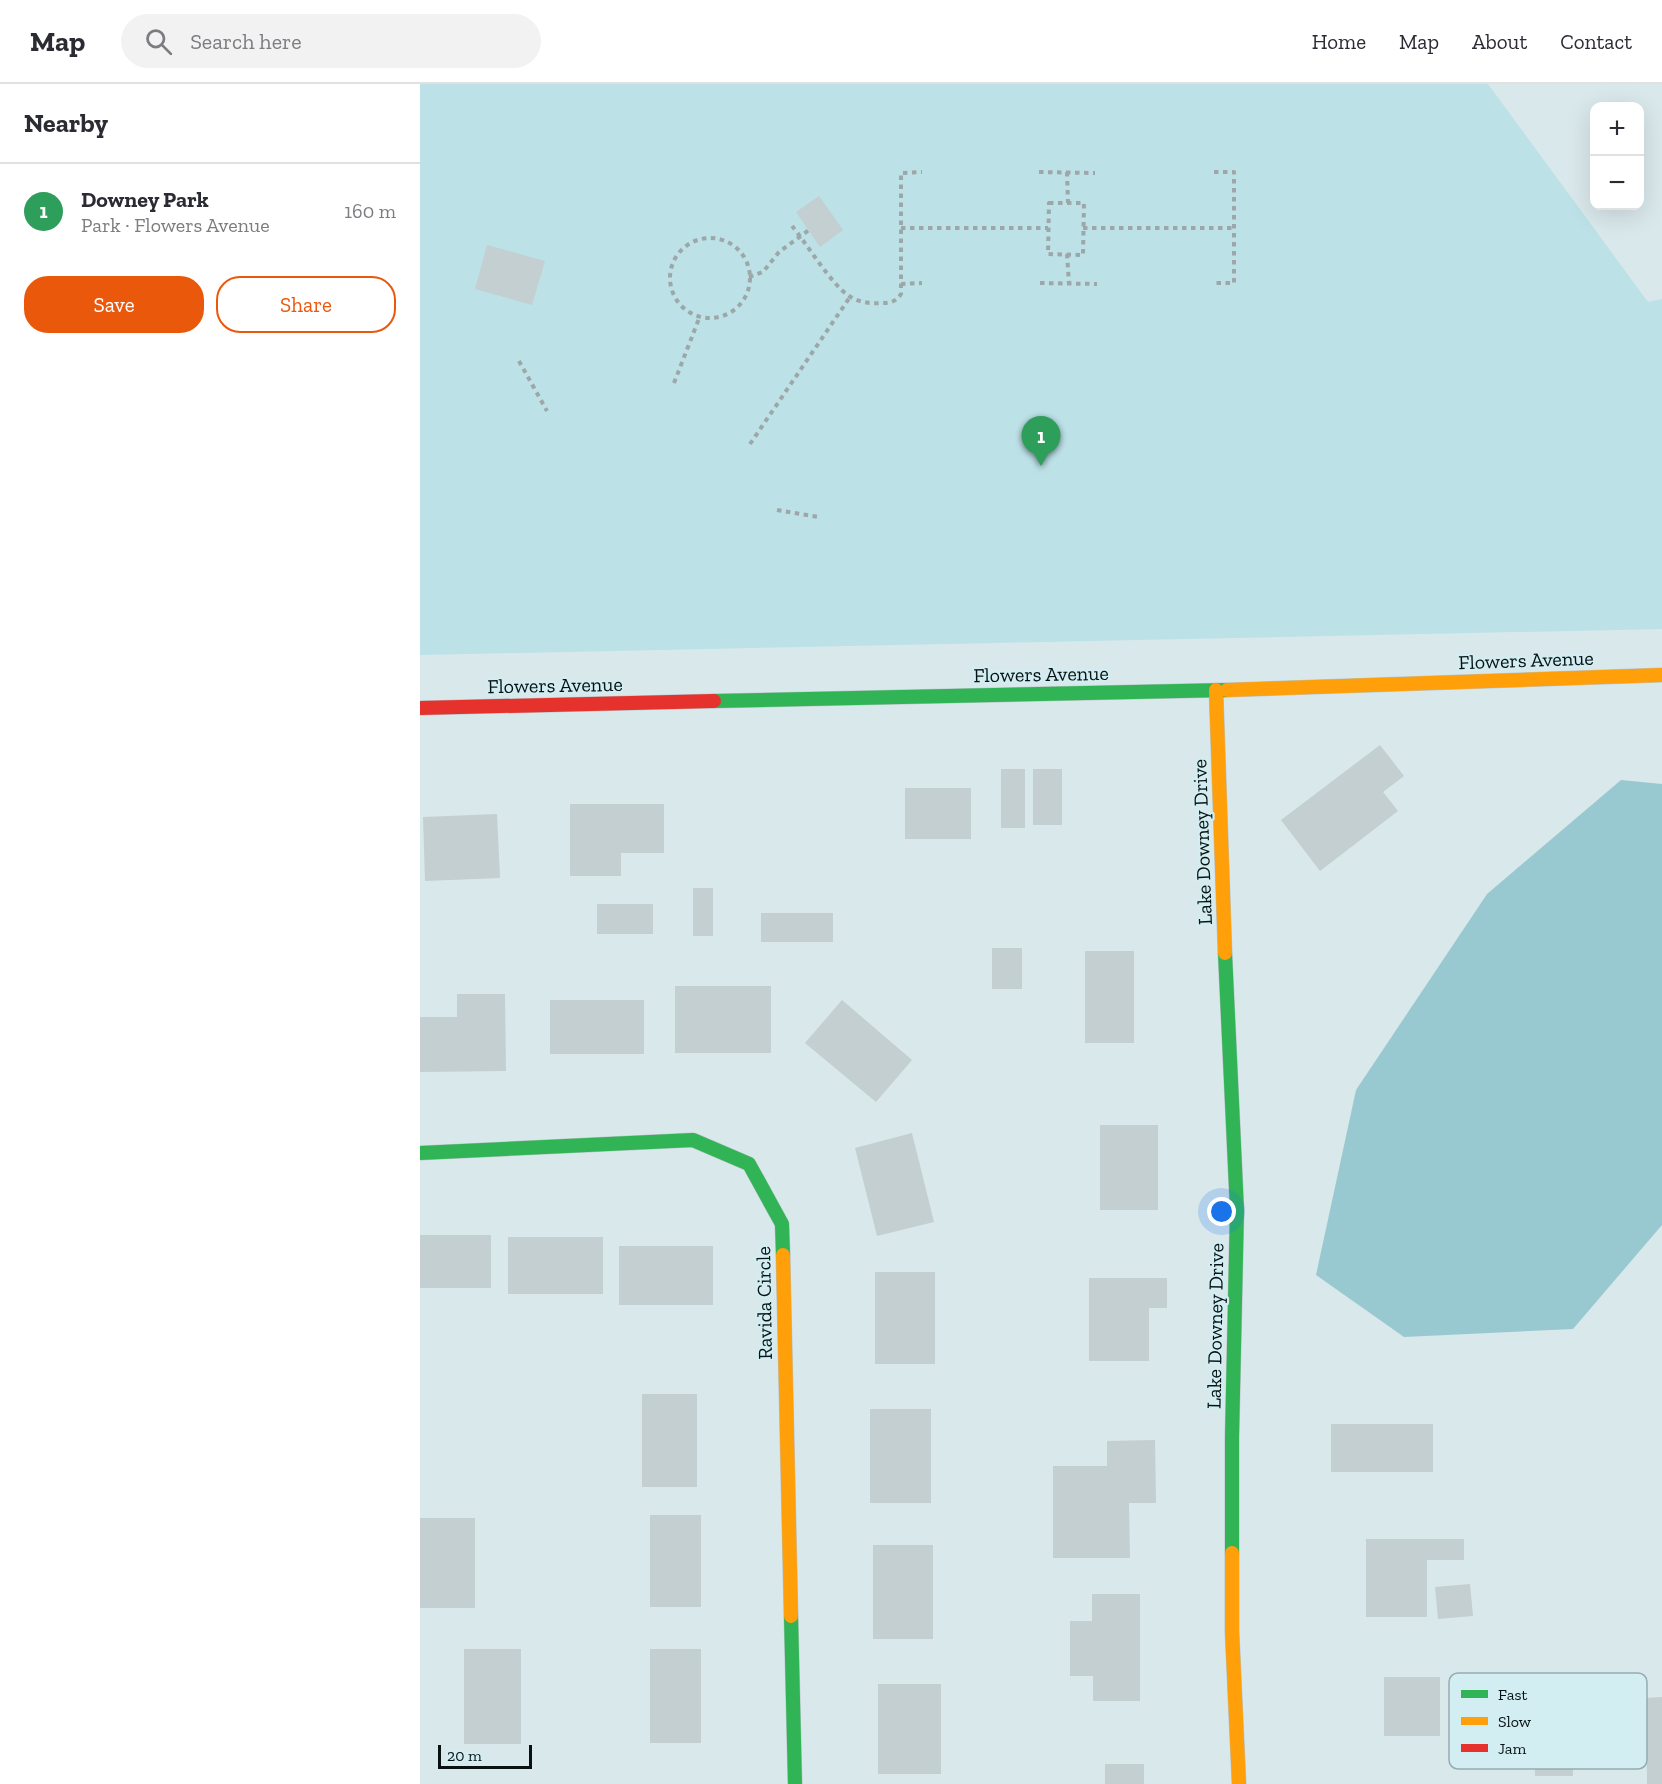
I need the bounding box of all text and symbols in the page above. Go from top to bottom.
search box [121,14,541,68]
text: Map [30,25,85,58]
icon: search [142,25,175,58]
text: Search here [190,28,302,55]
text: Home [1312,29,1366,54]
text: Map [1399,29,1439,54]
text: About [1472,29,1527,54]
text: Contact [1560,29,1632,54]
map controls [1590,102,1644,210]
button: + [1590,102,1644,156]
text: Nearby [24,107,108,139]
button: − [1590,156,1644,210]
text: Downey Park [81,186,209,213]
text: 1 [39,199,48,223]
text: 160 m [344,199,396,223]
text: Park · Flowers Avenue [81,213,270,237]
button: Save [24,276,204,333]
button: Share [216,276,396,333]
pin: 1 [1022,416,1060,466]
street label: Flowers Avenue [1458,646,1594,674]
street label: Flowers Avenue [973,661,1109,687]
street label: Flowers Avenue [487,672,623,698]
street label: Lake Downey Drive [1187,759,1217,925]
your location [1207,1197,1236,1226]
street label: Lake Downey Drive [1202,1243,1228,1409]
street label: Ravida Circle [751,1246,777,1360]
legend [1449,1673,1647,1769]
text: Fast [1498,1685,1527,1704]
text: Slow [1498,1712,1532,1731]
text: Jam [1498,1739,1527,1758]
scale bar [438,1742,532,1770]
text: 20 m [447,1746,482,1765]

